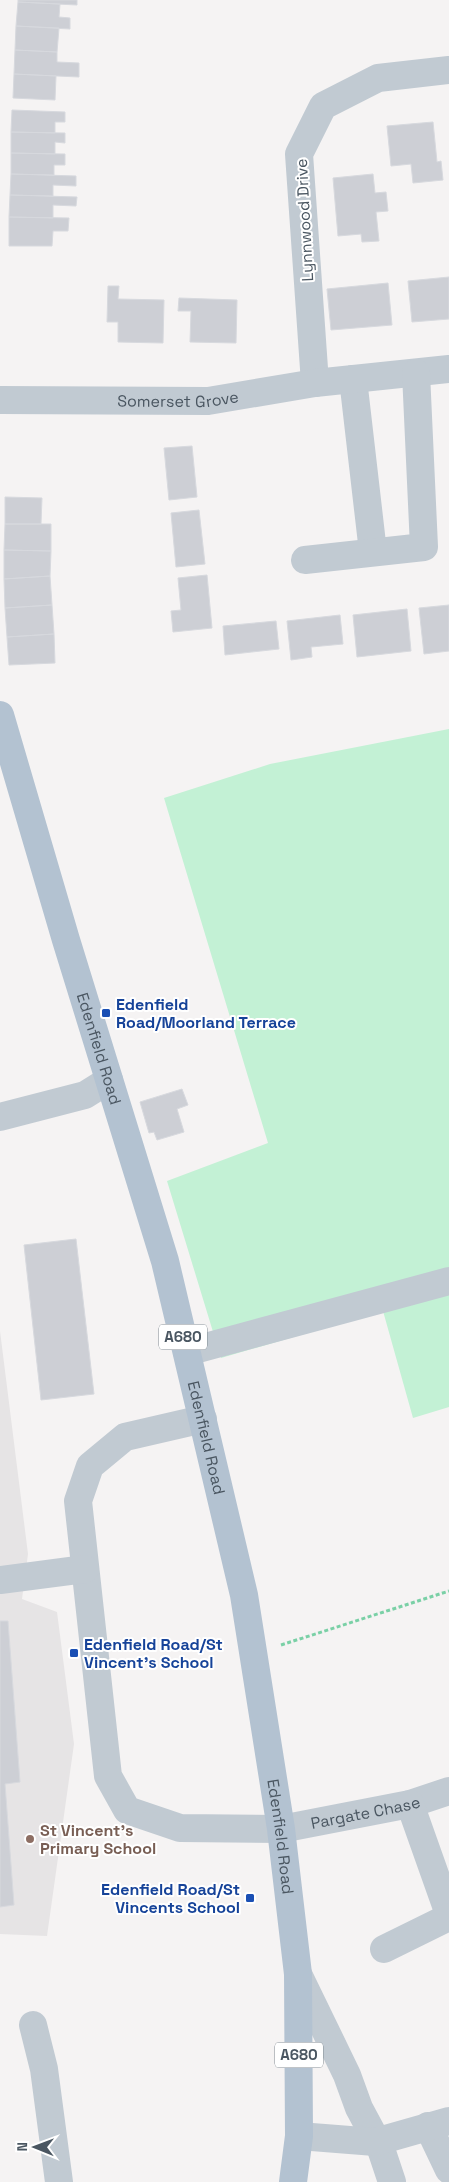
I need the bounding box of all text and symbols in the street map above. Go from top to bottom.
street label: Lynnwood Drive [291,158,318,282]
street label: Somerset Grove [117,386,240,412]
street label: Edenfield Road [72,990,126,1107]
place label: Edenfield Road/Moorland Terrace [116,994,296,1033]
marker: Edenfield Road/Moorland Terrace [100,1007,112,1019]
road number: A680 [159,1324,207,1350]
street label: Edenfield Road [183,1379,230,1497]
place label: Edenfield Road/St Vincent's School [84,1634,223,1673]
marker: Edenfield Road/St Vincent's School [68,1647,80,1659]
street label: Edenfield Road [262,1777,299,1895]
street label: Pargate Chase [309,1791,423,1834]
place label: St Vincent's Primary School [40,1820,156,1859]
marker: St Vincent's Primary School [24,1833,36,1845]
place label: Edenfield Road/St Vincents School [101,1879,240,1918]
marker: Edenfield Road/St Vincents School [244,1892,256,1904]
road number: A680 [275,2042,323,2068]
north arrow [10,2122,60,2172]
text: N [13,2142,31,2152]

